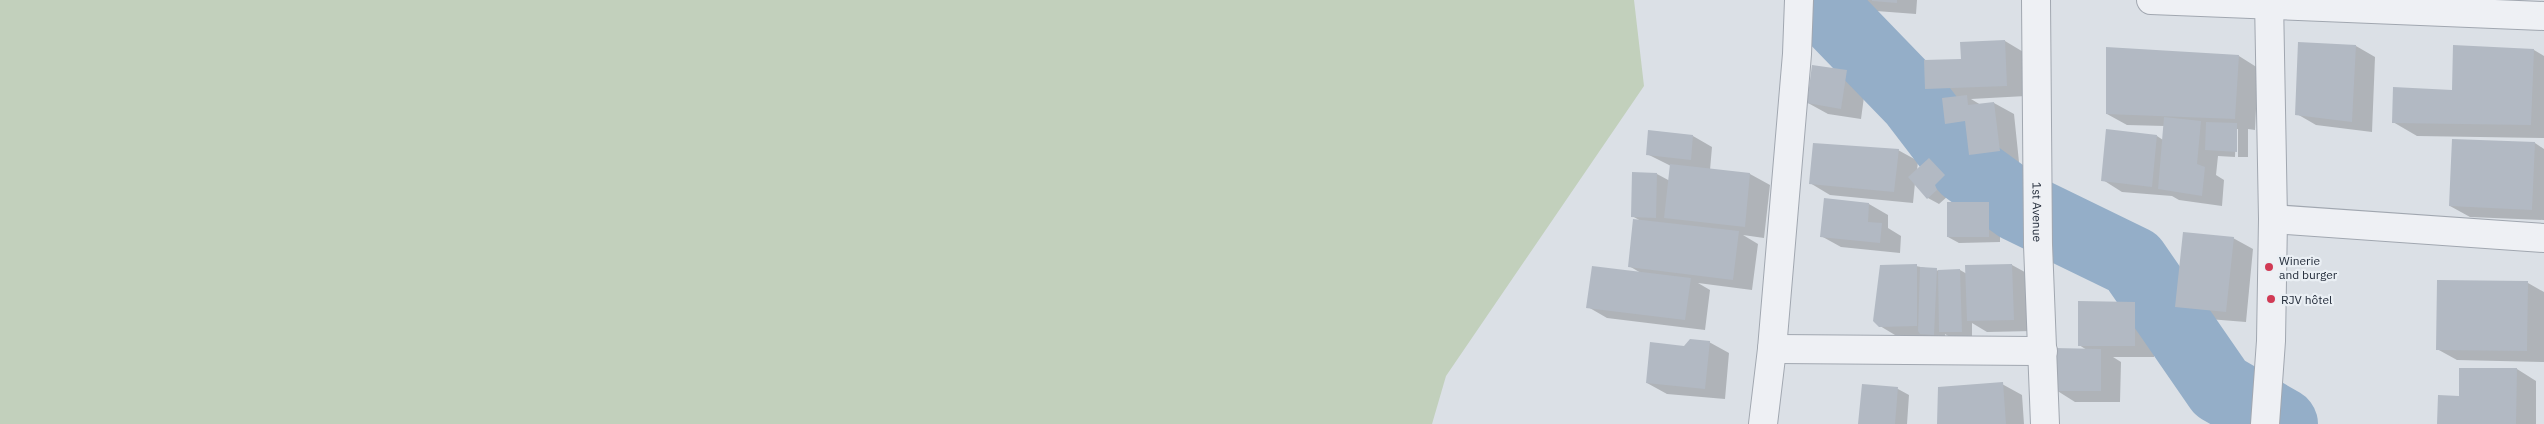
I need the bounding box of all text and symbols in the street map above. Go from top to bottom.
street label: 1st Avenue [2030,182,2045,243]
place label: Winerie and burger [2279,253,2338,282]
marker: Winerie and burger [2263,261,2275,273]
place label: RJV hôtel [2281,292,2332,307]
marker: RJV hôtel [2265,293,2277,305]

